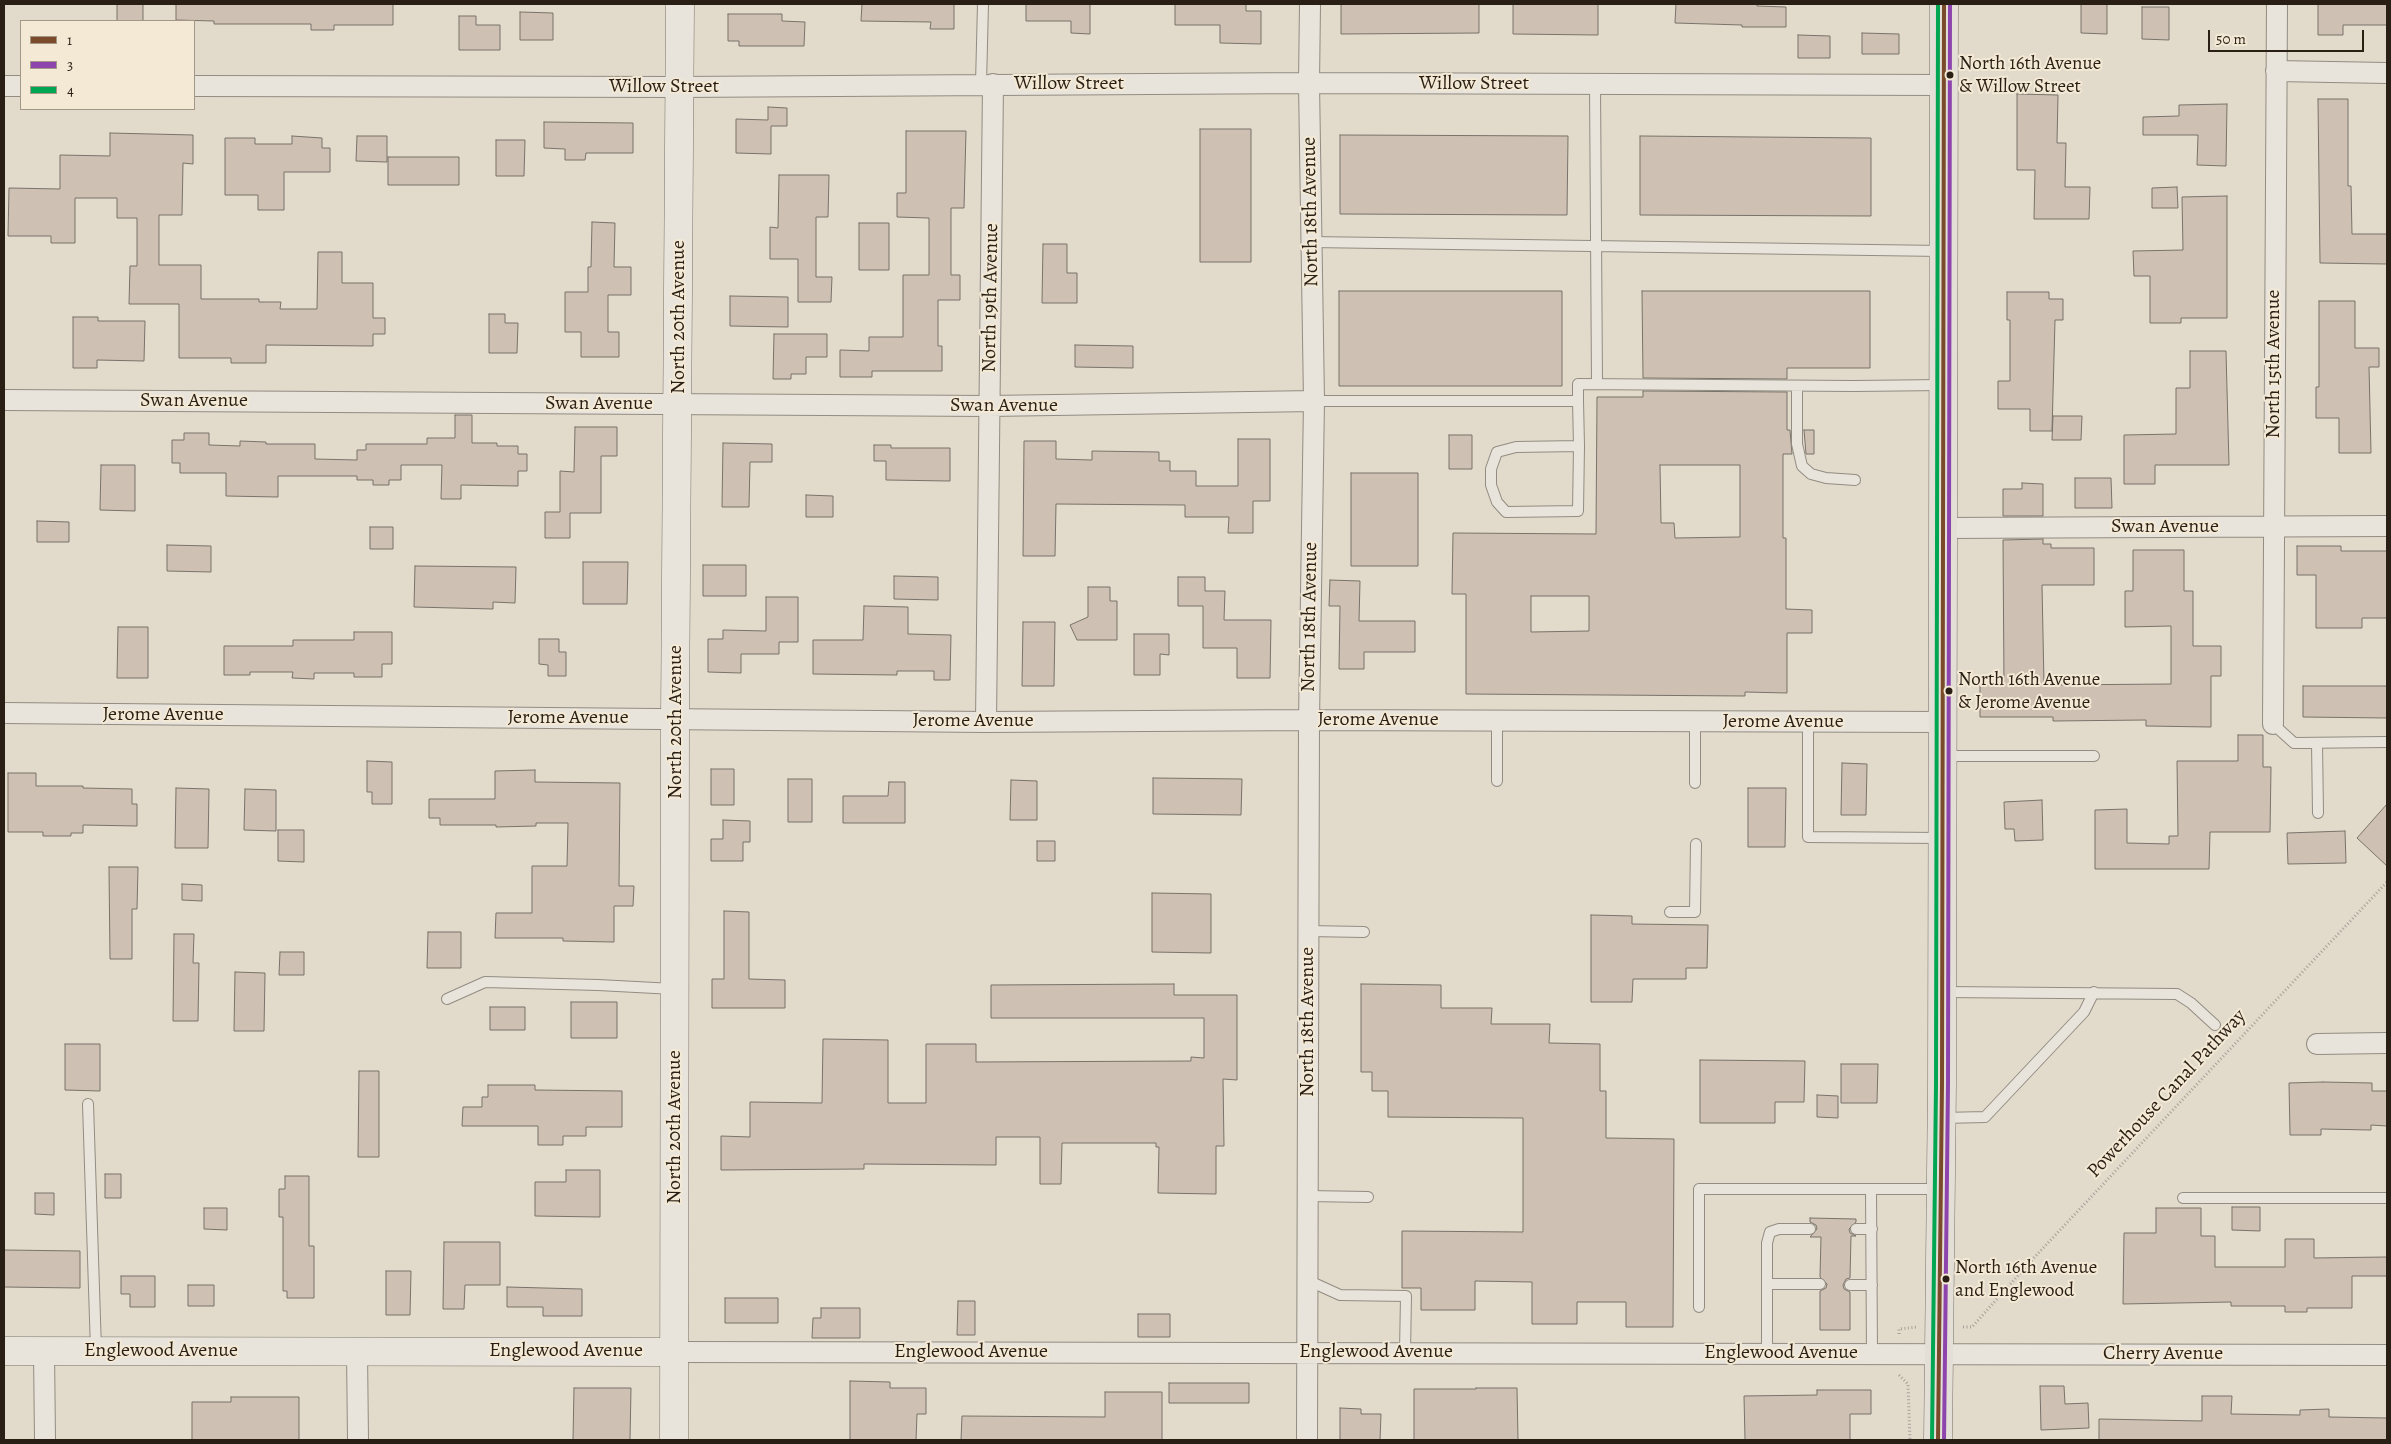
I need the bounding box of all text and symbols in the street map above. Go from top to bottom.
legend [20,20,195,110]
scale bar [2211,20,2367,52]
text: 50 m [2216,29,2246,49]
text: 1 [67,30,72,50]
place label: North 16th Avenue & Willow Street [1959,53,2101,97]
text: 3 [67,55,73,75]
marker: North 16th Avenue & Willow Street [1945,70,1955,80]
street label: Willow Street [1014,72,1124,96]
street label: Willow Street [1419,72,1529,96]
street label: Willow Street [609,75,719,99]
text: 4 [67,80,74,100]
street label: North 18th Avenue [1298,137,1324,287]
street label: North 19th Avenue [978,223,1004,373]
street label: North 20th Avenue [667,240,691,394]
street label: North 15th Avenue [2262,289,2286,439]
street label: Swan Avenue [140,389,248,413]
street label: Swan Avenue [545,392,653,416]
street label: Swan Avenue [950,394,1058,418]
street label: Swan Avenue [2111,515,2219,539]
street label: North 18th Avenue [1297,542,1323,692]
street label: North 20th Avenue [664,645,688,799]
place label: North 16th Avenue & Jerome Avenue [1958,669,2100,713]
marker: North 16th Avenue & Jerome Avenue [1944,686,1954,696]
street label: Jerome Avenue [102,703,224,727]
street label: Jerome Avenue [507,706,629,730]
street label: Jerome Avenue [1317,708,1439,732]
street label: Jerome Avenue [912,709,1034,733]
street label: Jerome Avenue [1722,710,1844,734]
street label: North 18th Avenue [1296,947,1320,1097]
street label: Powerhouse Canal Pathway [2083,1005,2251,1183]
street label: North 20th Avenue [663,1050,687,1204]
place label: North 16th Avenue and Englewood [1955,1257,2097,1301]
marker: North 16th Avenue and Englewood [1941,1274,1951,1284]
street label: Englewood Avenue [84,1339,238,1363]
street label: Englewood Avenue [489,1339,643,1363]
street label: Englewood Avenue [894,1340,1048,1364]
street label: Englewood Avenue [1299,1340,1453,1364]
street label: Englewood Avenue [1704,1341,1858,1365]
street label: Cherry Avenue [2103,1342,2223,1366]

